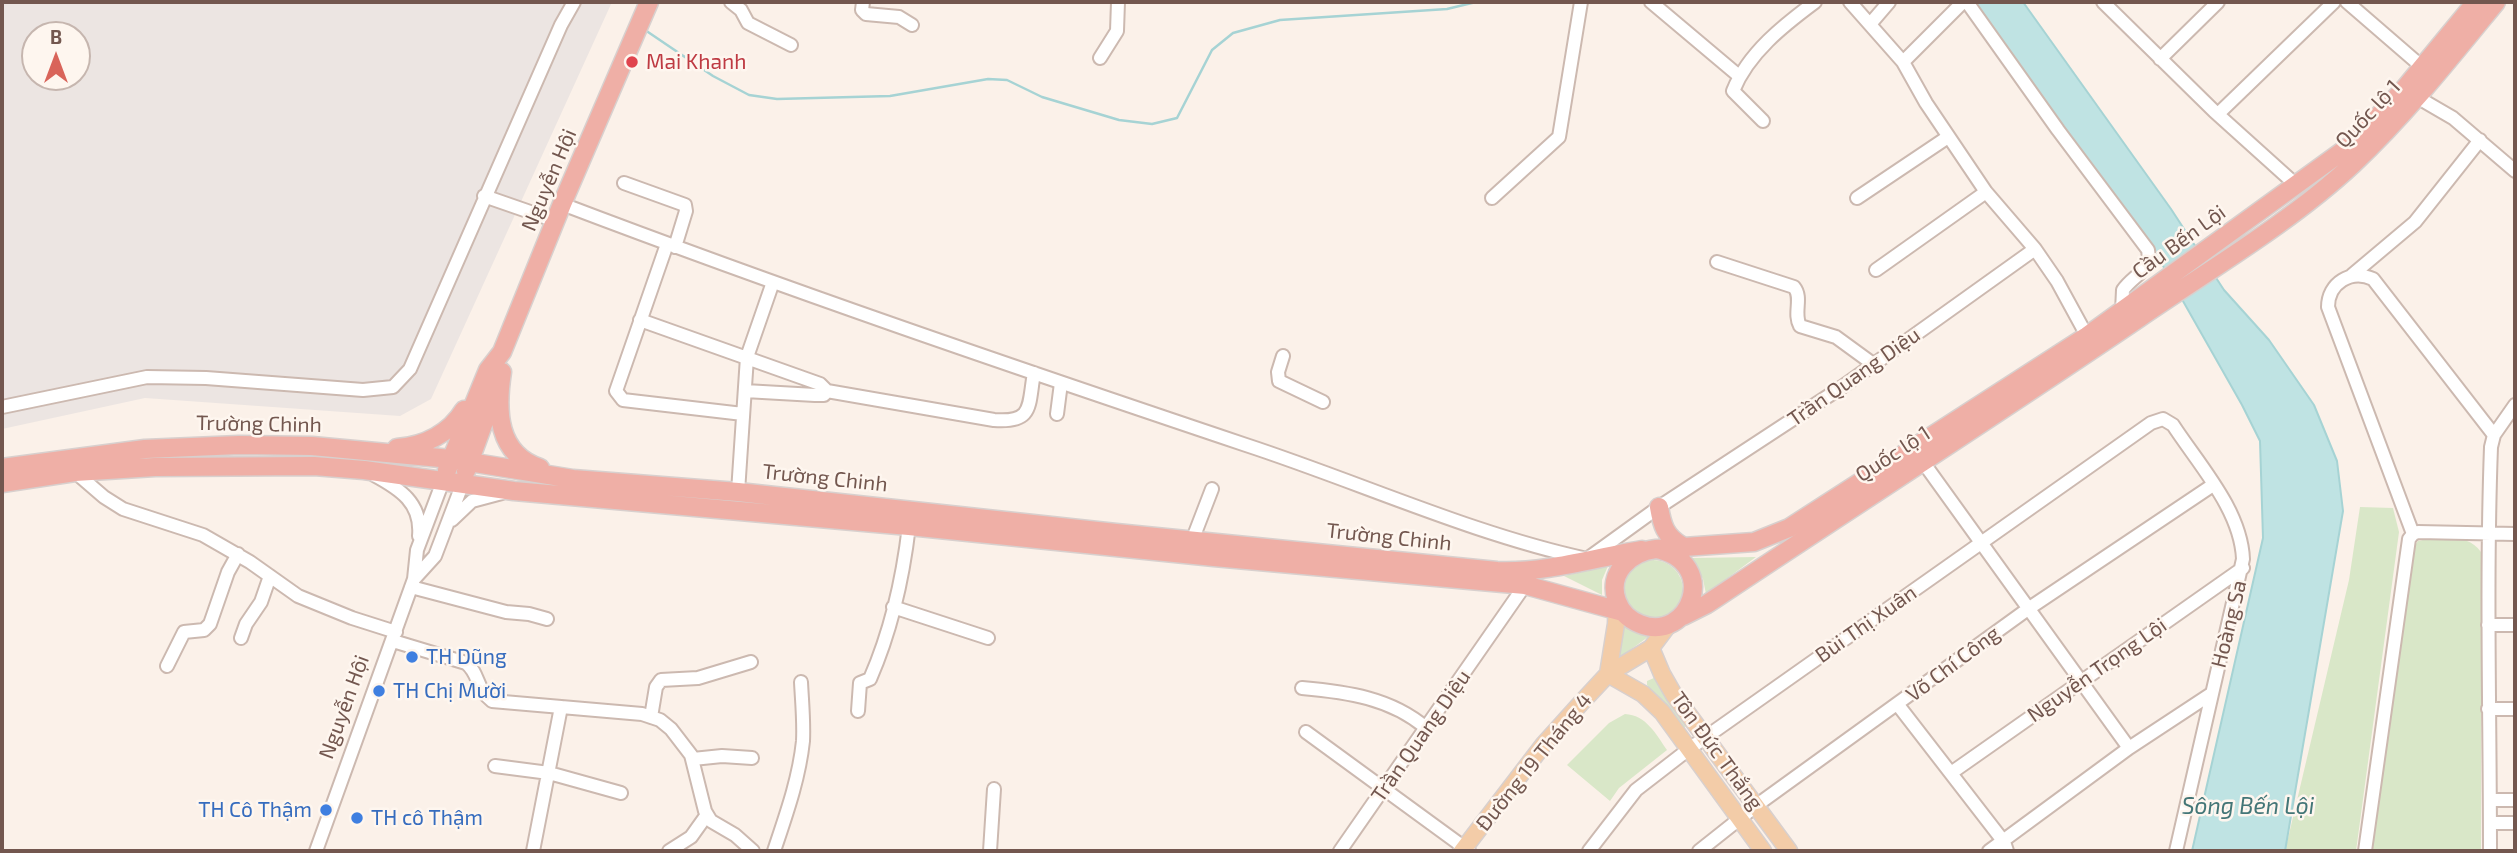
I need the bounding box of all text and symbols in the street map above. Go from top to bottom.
north arrow [21,21,91,91]
text: B [50,25,62,48]
place label: Mai Khanh [646,49,746,75]
marker: Mai Khanh [624,54,640,70]
street label: Quốc lộ 1 [2330,75,2406,153]
street label: Nguyễn Hội [516,125,582,235]
street label: Cầu Bến Lội [2127,200,2231,284]
street label: Trần Quang Diệu [1783,322,1925,432]
street label: Trường Chinh [196,410,322,438]
street label: Quốc lộ 1 [1851,421,1935,487]
street label: Trường Chinh [761,459,889,497]
street label: Trường Chinh [1325,518,1453,556]
street label: Hoàng Sa [2206,578,2252,670]
street label: Bùi Thị Xuân [1811,580,1921,668]
street label: Nguyễn Trọng Lội [2022,613,2172,727]
street label: Võ Chí Công [1901,621,2005,707]
place label: TH Dũng [426,644,507,670]
marker: TH Dũng [404,649,420,665]
street label: Nguyễn Hội [314,652,374,762]
street label: Trần Quang Diệu [1366,665,1476,807]
place label: TH Chị Mười [393,678,506,704]
marker: TH Chị Mười [371,683,387,699]
street label: Tôn Đức Thắng [1666,687,1768,815]
street label: Đường 19 Tháng 4 [1471,688,1597,836]
water label: Sông Bến Lội [2182,792,2314,820]
place label: TH Cô Thậm [198,797,312,823]
marker: TH Cô Thậm [318,802,334,818]
place label: TH cô Thậm [371,805,483,831]
marker: TH cô Thậm [349,810,365,826]

